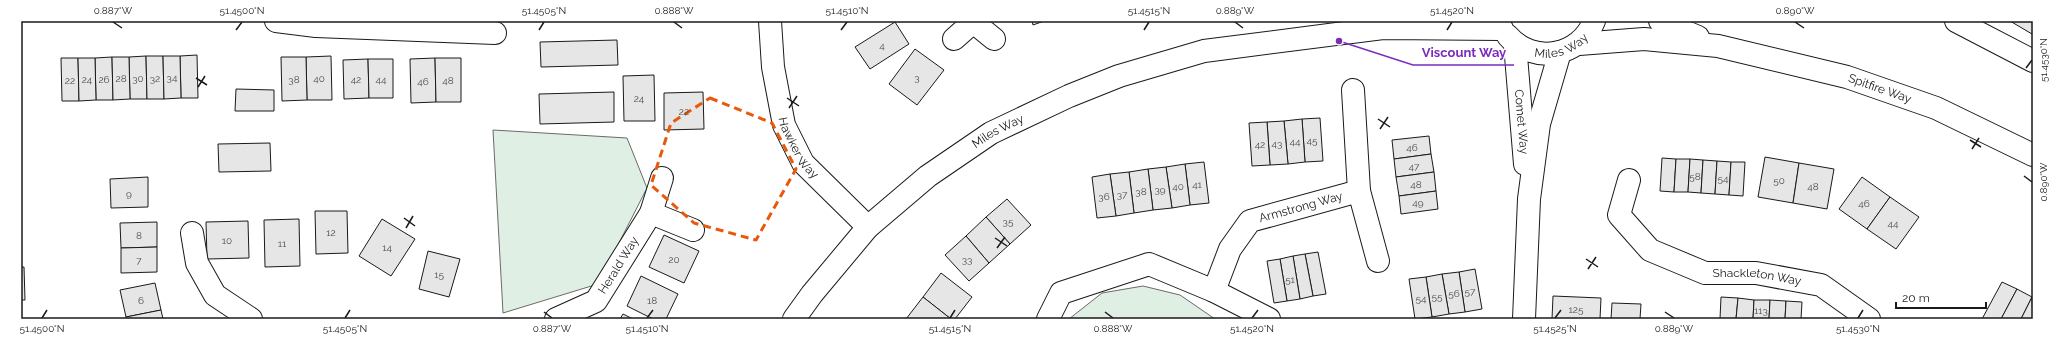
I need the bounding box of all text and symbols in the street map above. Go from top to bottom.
text: 0.887°W [94,5,133,16]
text: 51.4500°N [220,5,264,16]
text: 51.4505°N [522,5,566,16]
text: 0.888°W [655,5,694,16]
text: 51.4510°N [825,5,869,16]
text: 51.4515°N [1128,5,1170,16]
text: 0.889°W [1216,5,1255,16]
text: 51.4520°N [1430,5,1474,16]
text: 0.890°W [1776,5,1815,16]
street label: Miles Way [1534,30,1591,61]
text: 51.4530°N [2038,38,2049,82]
house number: 4 [879,40,885,51]
callout: Viscount Way [1413,40,1514,65]
text: Viscount Way [1422,45,1506,60]
street label: Spitfire Way [1846,71,1914,106]
house number: 34 [167,72,178,83]
house number: 3 [914,72,920,83]
house number: 28 [115,73,127,84]
house number: 30 [132,73,144,84]
house number: 32 [150,73,160,84]
house number: 40 [313,73,325,84]
house number: 24 [82,74,93,85]
house number: 26 [98,74,110,85]
house number: 38 [288,74,300,85]
house number: 42 [351,74,361,85]
house number: 44 [376,74,387,85]
house number: 22 [65,75,75,86]
house number: 48 [442,75,454,86]
house number: 46 [417,76,429,87]
street label: Comet Way [1512,89,1531,155]
house number: 24 [634,93,645,104]
house number: 22 [679,106,689,117]
street label: Miles Way [969,111,1026,151]
street label: Hawker Way [776,116,822,182]
house number: 45 [1307,135,1318,146]
house number: 44 [1290,136,1301,147]
house number: 43 [1272,138,1282,149]
house number: 42 [1255,139,1265,150]
house number: 46 [1406,142,1418,153]
house number: 47 [1409,161,1420,172]
text: 0.890°W [2038,162,2049,201]
house number: 58 [1689,171,1701,182]
house number: 54 [1718,173,1729,184]
house number: 50 [1773,175,1785,186]
house number: 41 [1192,179,1203,190]
house number: 48 [1410,179,1422,190]
house number: 40 [1172,181,1184,192]
house number: 48 [1807,181,1819,192]
house number: 39 [1154,184,1166,195]
house number: 38 [1135,186,1147,197]
house number: 9 [126,188,132,199]
house number: 37 [1117,189,1128,200]
street label: Armstrong Way [1257,189,1345,225]
house number: 36 [1098,191,1110,202]
house number: 49 [1412,197,1424,208]
house number: 46 [1858,198,1870,209]
house number: 35 [1003,216,1014,227]
house number: 44 [1888,218,1899,229]
house number: 12 [326,227,336,238]
house number: 8 [136,230,142,241]
street label: Herald Way [595,234,642,296]
house number: 10 [222,235,232,246]
house number: 11 [278,238,287,249]
house number: 14 [382,242,392,253]
house number: 20 [668,254,680,265]
house number: 33 [962,254,972,265]
house number: 7 [136,255,142,266]
street label: Shackleton Way [1712,266,1803,288]
house number: 15 [434,269,444,280]
house number: 51 [1285,274,1296,285]
scale bar [1896,284,1986,310]
house number: 57 [1465,286,1476,297]
house number: 56 [1448,288,1460,299]
house number: 55 [1432,291,1443,302]
text: 20 m [1902,291,1930,305]
house number: 54 [1416,293,1427,304]
house number: 6 [138,295,144,306]
house number: 18 [647,295,657,306]
house number: 125 [1569,304,1584,315]
house number: 113 [1754,305,1768,316]
text: 51.4500°N [20,323,64,334]
text: 51.4505°N [323,323,367,334]
text: 0.887°W [533,323,572,334]
text: 51.4510°N [625,323,669,334]
text: 51.4515°N [929,323,971,334]
text: 0.888°W [1094,323,1133,334]
text: 51.4520°N [1230,323,1274,334]
text: 51.4525°N [1533,323,1577,334]
text: 0.889°W [1655,323,1694,334]
text: 51.4530°N [1836,323,1880,334]

